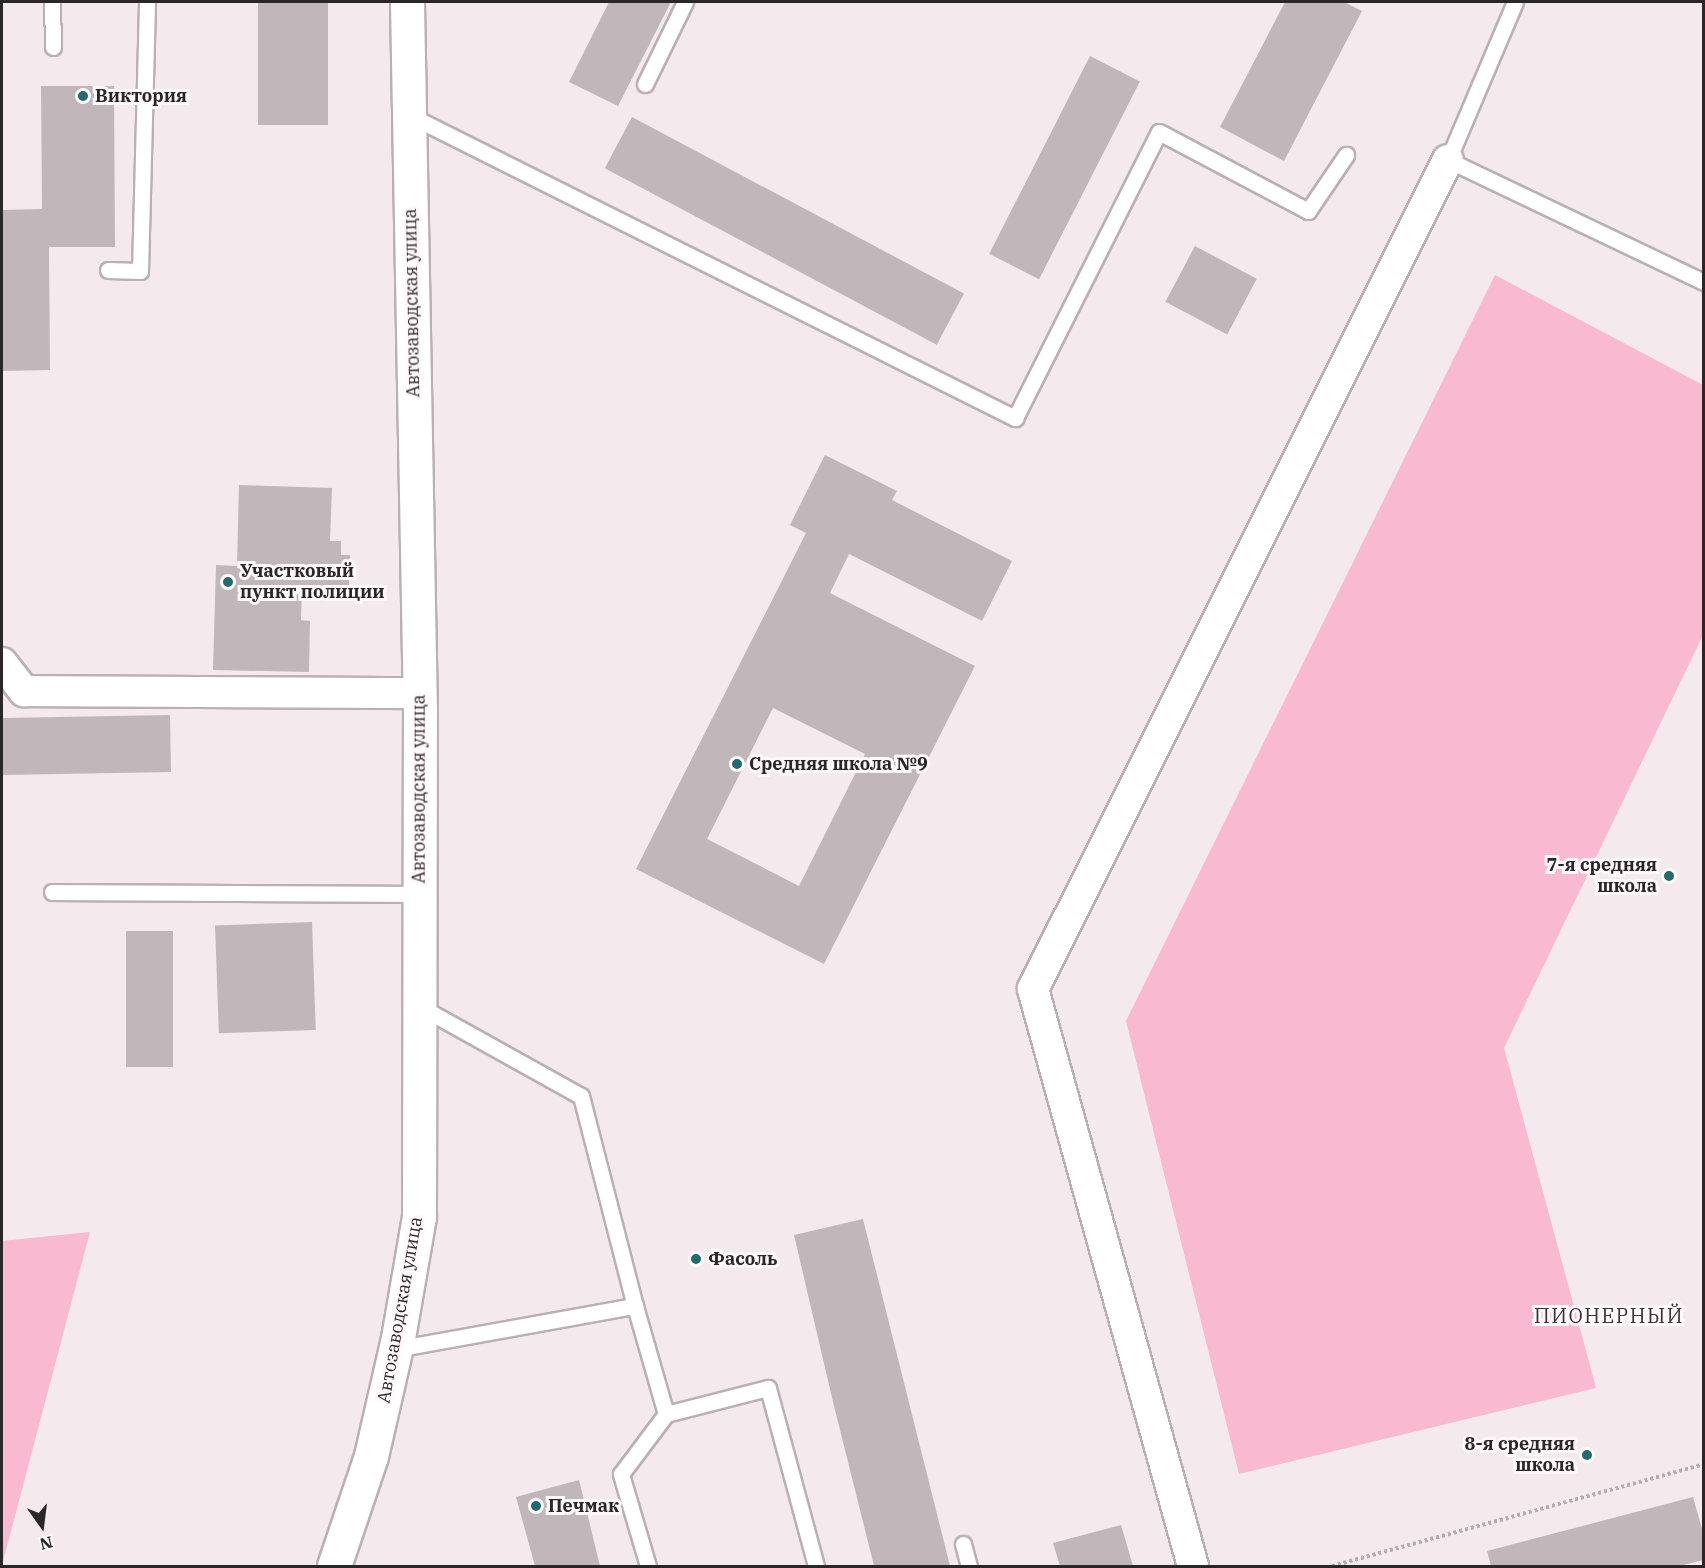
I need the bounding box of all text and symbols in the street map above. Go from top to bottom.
place label: Виктория [95,85,187,107]
marker: Виктория [76,89,90,103]
street label: Автозаводская улица [400,208,424,398]
place label: Участковый пункт полиции [240,561,385,604]
marker: Участковый пункт полиции [221,575,235,589]
street label: Автозаводская улица [408,694,430,884]
place label: Средняя школа №9 [749,753,928,775]
marker: Средняя школа №9 [730,757,744,771]
place label: 7-я средняя школа [1547,855,1657,898]
marker: 7-я средняя школа [1662,869,1676,883]
street label: Автозаводская улица [373,1215,427,1405]
place label: Фасоль [708,1248,777,1270]
marker: Фасоль [689,1252,703,1266]
district label: ПИОНЕРНЫЙ [1534,1303,1684,1327]
place label: 8-я средняя школа [1465,1434,1575,1476]
marker: 8-я средняя школа [1580,1448,1594,1462]
place label: Печмак [548,1495,619,1517]
north arrow [12,1496,72,1556]
marker: Печмак [529,1499,543,1513]
text: N [38,1532,55,1555]

